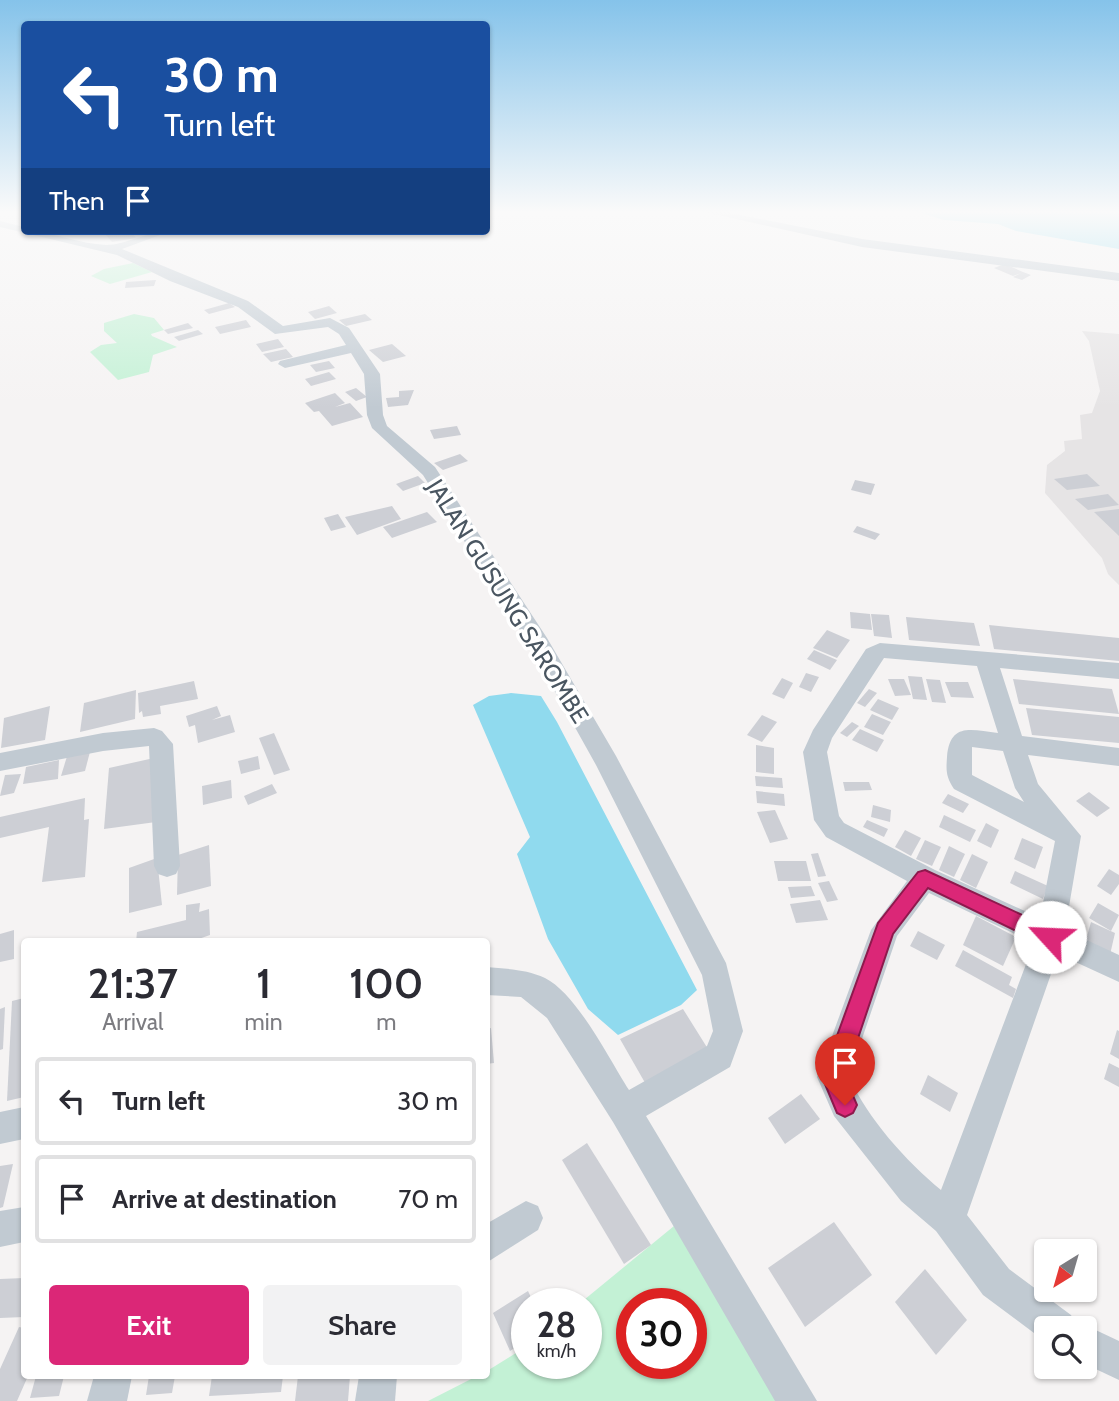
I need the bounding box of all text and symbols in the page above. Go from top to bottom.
text: 30 m [164,45,279,104]
icon: left [49,49,140,140]
text: Turn left [164,105,275,144]
icon: arrive [119,182,157,220]
text: Then [49,185,105,217]
street label: JALAN GUSUNG SAROMBE [420,473,595,728]
position arrow [1013,900,1087,974]
text: 21:37 [88,957,178,1009]
text: 1 [256,957,271,1009]
text: 100 [349,957,423,1009]
text: Arrival [102,1008,163,1036]
text: min [245,1008,283,1036]
text: m [376,1008,396,1036]
pin [815,1033,875,1105]
icon: arrive [826,1044,864,1082]
icon: left [53,1082,91,1120]
text: Turn left [112,1085,205,1117]
text: 30 m [397,1085,458,1117]
icon: arrive [53,1180,91,1218]
text: Arrive at destination [112,1183,337,1215]
text: 70 m [398,1183,458,1215]
north arrow [1034,1239,1097,1302]
map controls [1034,1239,1097,1379]
button: Exit [49,1285,249,1365]
button: Share [263,1285,462,1365]
speed limit sign: 30 [616,1288,707,1379]
text: 28 [537,1303,576,1346]
button: search [1034,1316,1097,1379]
text: km/h [537,1340,576,1362]

